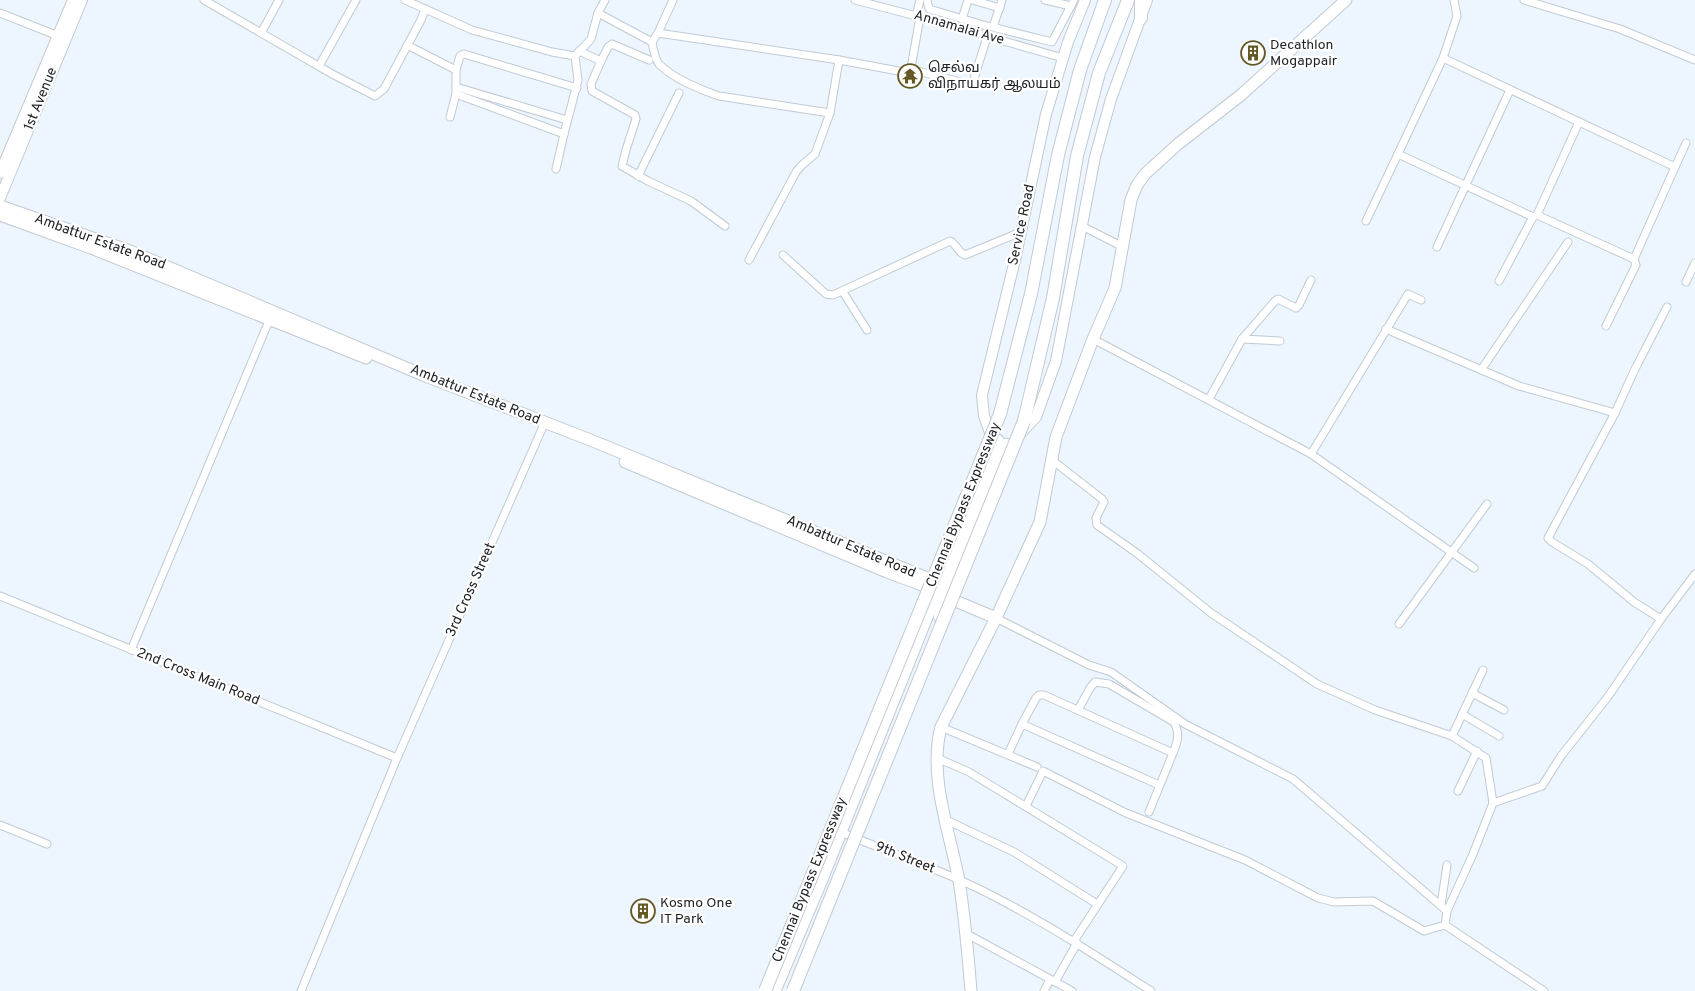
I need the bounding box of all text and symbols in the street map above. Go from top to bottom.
street label: Annamalai Ave [912,7,1006,49]
place label: Decathlon Mogappair [1270,37,1338,70]
building icon: Decathlon Mogappair [1240,40,1266,66]
place label: செல்வ விநாயகர் ஆலயம் [928,60,1061,93]
temple icon: செல்வ விநாயகர் ஆலயம் [897,63,923,89]
street label: 1st Avenue [21,65,61,133]
street label: Service Road [1005,183,1039,267]
street label: Ambattur Estate Road [32,210,168,274]
street label: Ambattur Estate Road [408,361,542,429]
street label: Chennai Bypass Expressway [923,420,1005,590]
street label: Ambattur Estate Road [784,512,918,582]
street label: 3rd Cross Street [443,540,499,640]
street label: 2nd Cross Main Road [134,645,262,709]
street label: Chennai Bypass Expressway [769,795,851,965]
street label: 9th Street [873,838,937,878]
place label: Kosmo One IT Park [660,895,732,928]
building icon: Kosmo One IT Park [630,898,656,924]

